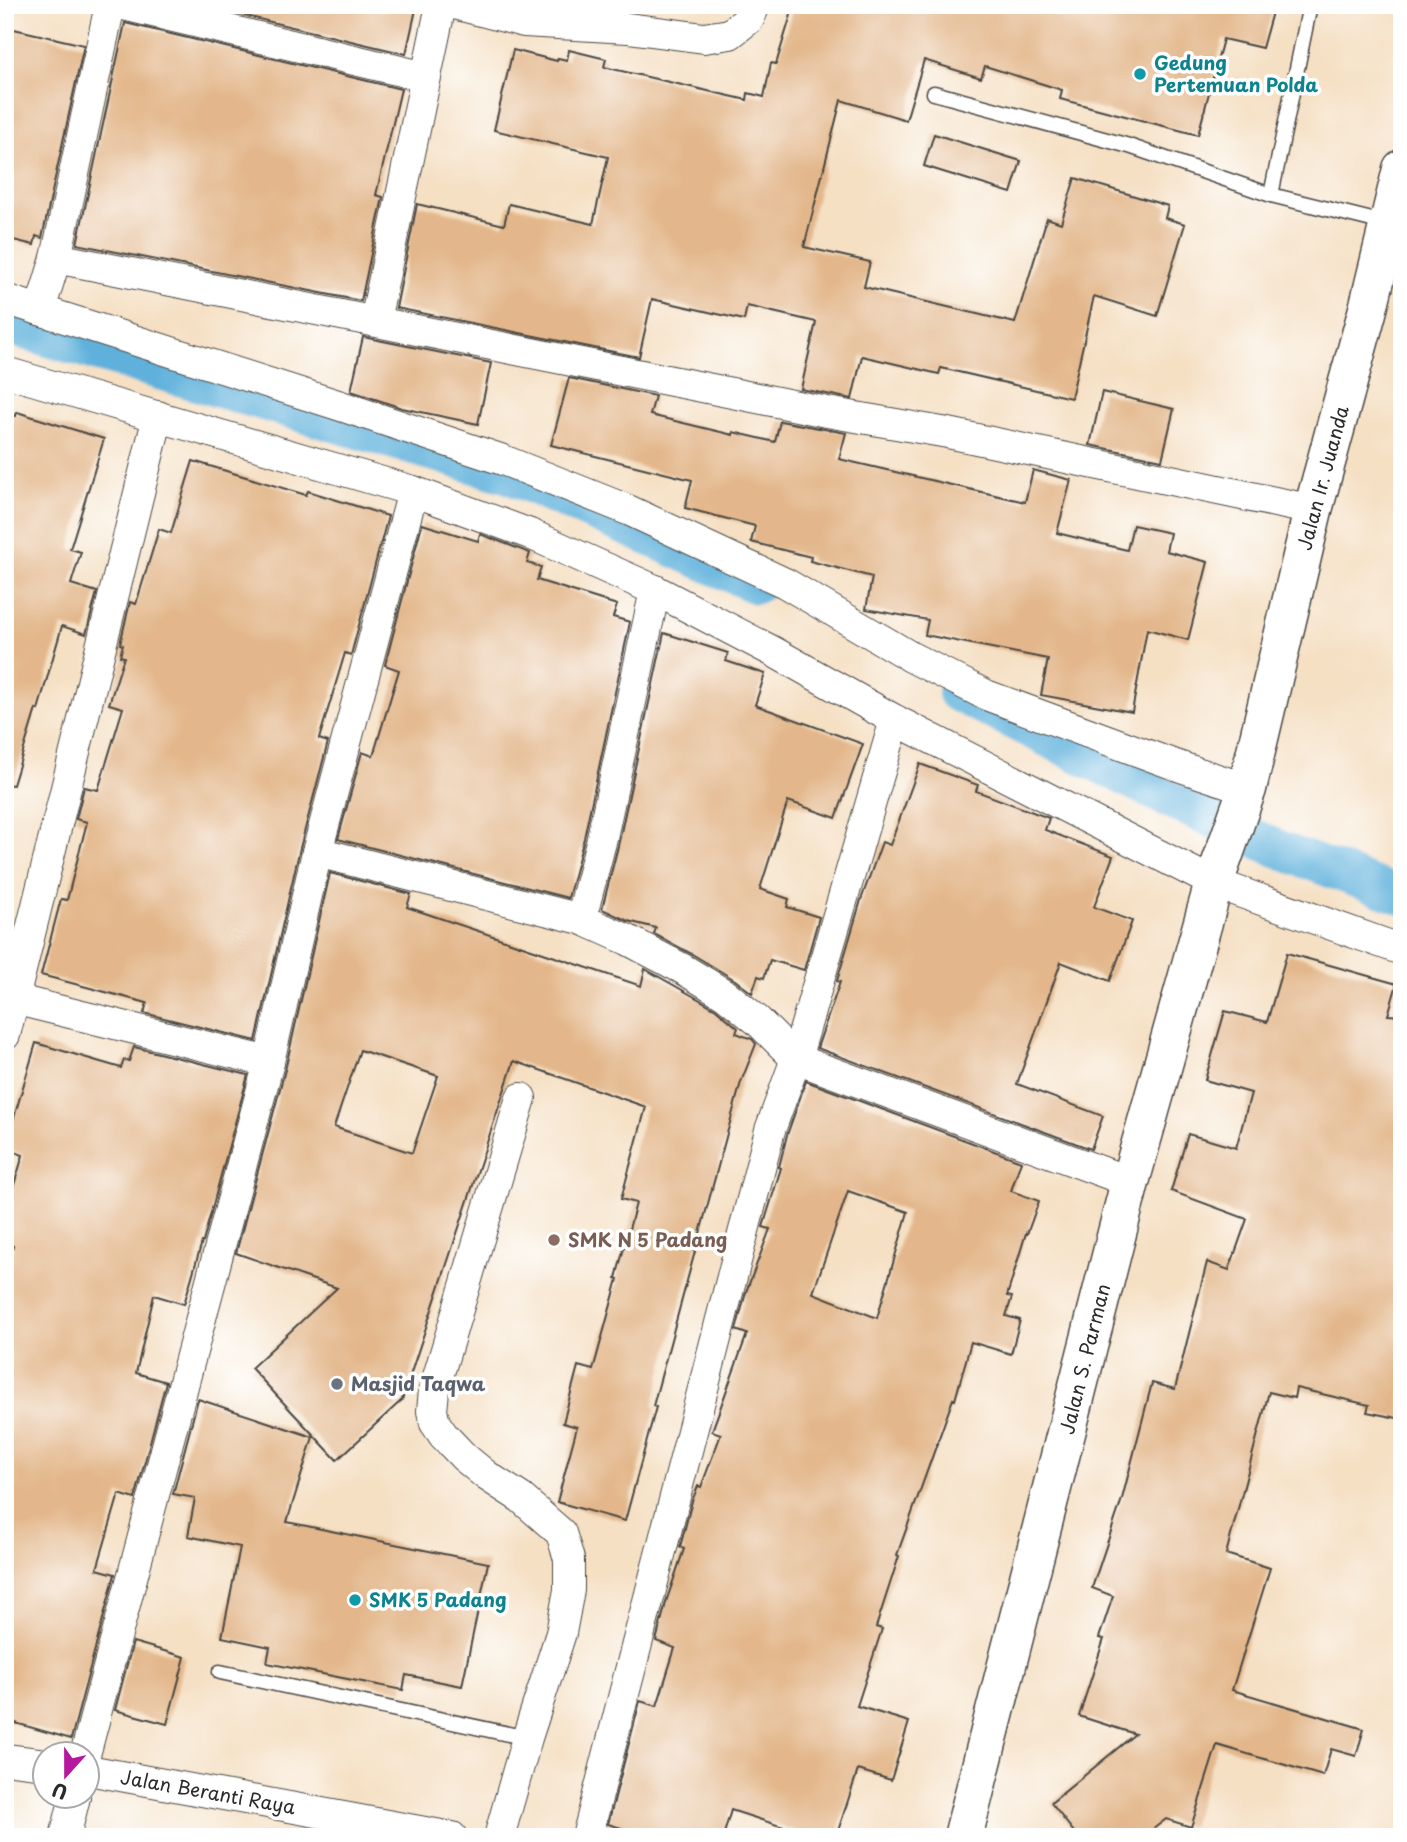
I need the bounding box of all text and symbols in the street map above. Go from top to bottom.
place label: Gedung Pertemuan Polda [1154,48,1318,98]
marker: Gedung Pertemuan Polda [1132,66,1148,82]
street label: Jalan Ir. Juanda [1289,402,1355,553]
place label: SMK N 5 Padang [568,1225,727,1253]
marker: SMK N 5 Padang [546,1232,562,1248]
street label: Jalan S. Parman [1052,1281,1116,1437]
place label: Masjid Taqwa [351,1369,486,1397]
marker: Masjid Taqwa [329,1376,345,1392]
place label: SMK 5 Padang [369,1585,507,1613]
marker: SMK 5 Padang [347,1592,363,1608]
north arrow [32,1741,102,1811]
street label: Jalan Beranti Raya [119,1762,298,1820]
text: U [48,1776,71,1807]

